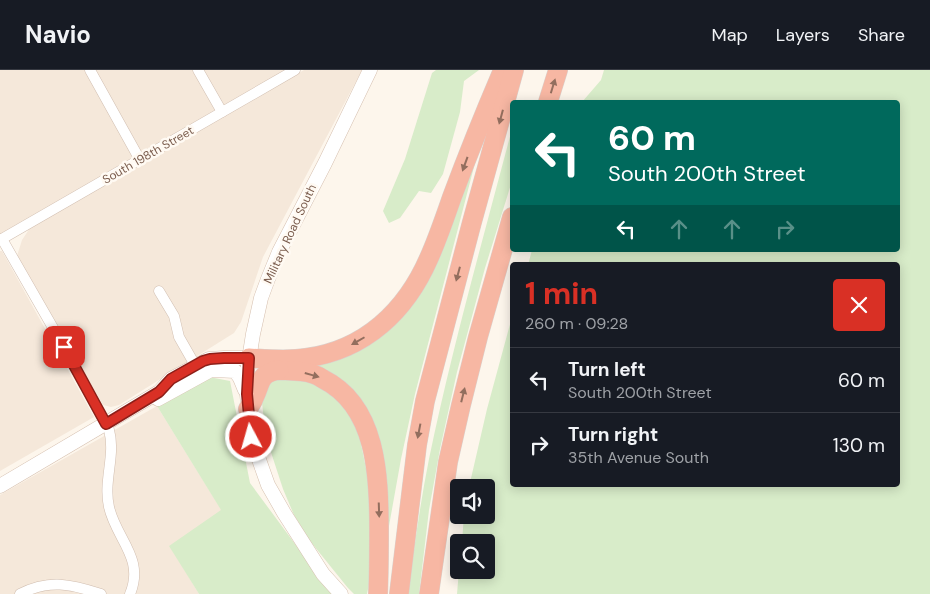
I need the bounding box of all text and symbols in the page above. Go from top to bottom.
text: Navio [25,19,91,50]
text: Map [712,23,748,47]
text: Layers [776,23,830,47]
text: Share [858,23,905,47]
one-way arrow [550,79,558,94]
one-way arrow [497,109,505,125]
text: 60 m [608,115,696,161]
icon: left [525,120,590,185]
street label: South 198th Street [99,122,197,188]
one-way arrow [460,157,468,171]
text: South 200th Street [608,159,806,188]
street label: Military Road South [260,182,320,286]
icon: left [612,215,640,243]
icon: ahead [665,215,693,243]
icon: ahead [718,215,746,243]
icon: right [771,215,799,243]
one-way arrow [454,266,462,281]
text: 1 min [525,274,598,313]
button: close [833,279,885,331]
text: 260 m · 09:28 [525,313,628,334]
pin [43,326,85,368]
icon: arrive [50,333,78,361]
one-way arrow [352,336,365,345]
text: Turn left [568,357,646,382]
icon: left [525,366,553,394]
text: 60 m [838,368,885,393]
one-way arrow [304,371,319,379]
text: South 200th Street [568,382,712,403]
one-way arrow [459,387,467,402]
position arrow [224,410,276,462]
text: Turn right [568,422,658,447]
one-way arrow [415,424,423,439]
icon: right [525,431,553,459]
text: 130 m [833,433,885,458]
text: 35th Avenue South [568,447,709,468]
map controls [450,479,495,579]
button: sound [450,479,495,524]
one-way arrow [375,502,383,518]
button: search [450,534,495,579]

